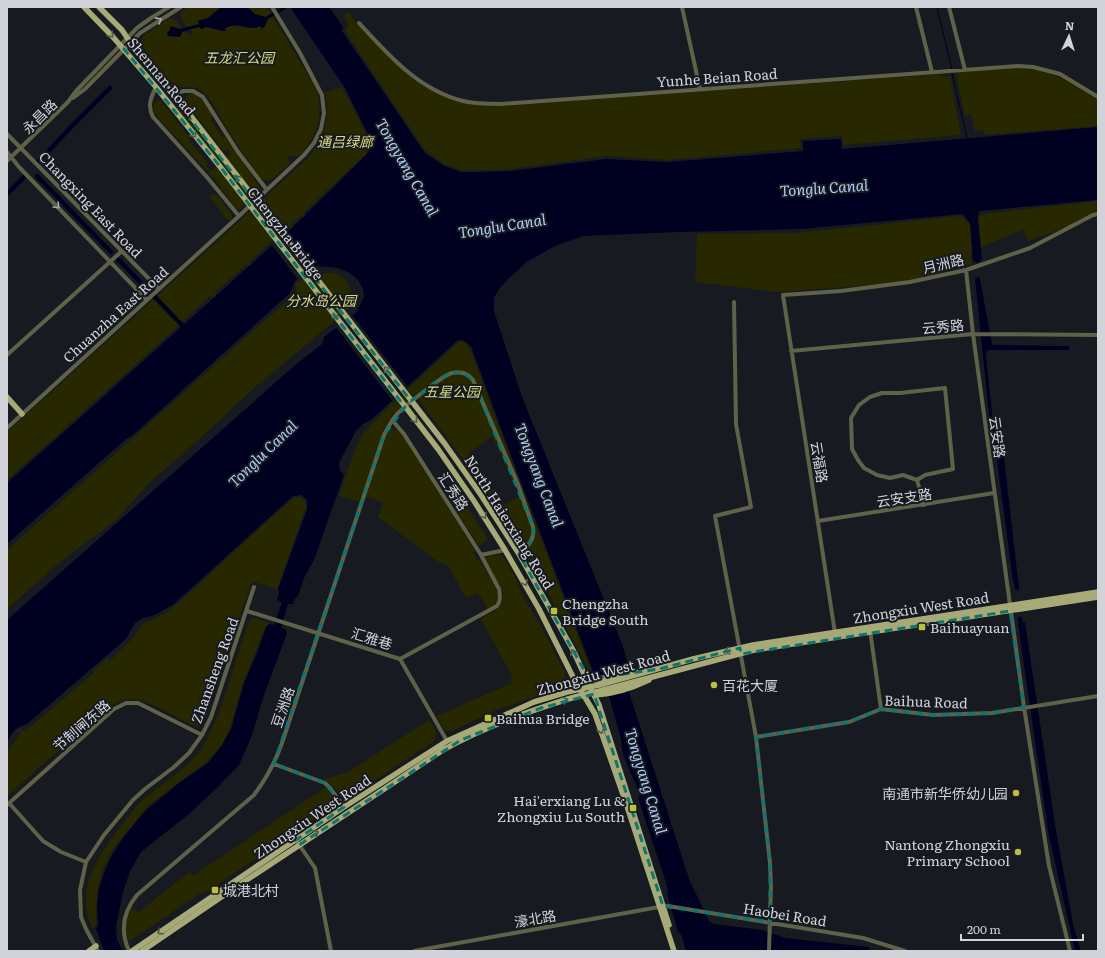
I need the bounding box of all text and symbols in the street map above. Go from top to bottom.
north arrow [1049,16,1089,56]
one-way arrow [155,17,162,25]
text: N [1065,17,1075,33]
one-way arrow [106,30,114,38]
street label: Shennan Road [123,33,201,120]
park label: 五龙汇公园 [204,47,276,67]
street label: Yunhe Beian Road [656,63,778,91]
street label: 永昌路 [17,94,61,138]
water label: Tongyang Canal [371,114,446,221]
one-way arrow [189,130,196,137]
park label: 通吕绿廊 [317,131,375,151]
street label: Changxing East Road [35,146,147,262]
water label: Tonglu Canal [779,172,870,202]
one-way arrow [236,175,243,182]
street label: Chengzha Bridge [243,182,329,284]
one-way arrow [52,201,60,209]
water label: Tonglu Canal [457,207,548,243]
street label: 月洲路 [920,249,966,277]
street label: Chuanzha East Road [58,261,172,367]
park label: 分水岛公园 [286,290,358,310]
one-way arrow [331,313,338,320]
street label: 云秀路 [921,314,965,338]
one-way arrow [384,366,391,373]
park label: 五星公园 [424,381,482,401]
water label: Tonglu Canal [222,413,302,492]
one-way arrow [411,415,418,422]
street label: 云安路 [985,415,1011,459]
water label: Tongyang Canal [510,420,571,531]
street label: 云福路 [807,440,833,484]
street label: North Haierxiang Road [460,451,560,593]
street label: 汇秀路 [434,468,474,514]
street label: 云安支路 [875,483,933,511]
one-way arrow [479,512,487,519]
one-way arrow [520,579,527,586]
street label: Zhongxiu West Road [852,586,991,628]
place label: Chengzha Bridge South [562,593,649,629]
marker: Chengzha Bridge South [549,606,559,616]
street label: Zhansheng Road [186,614,243,726]
place label: Baihuayuan [930,617,1010,637]
street label: 汇雅巷 [349,622,395,654]
marker: Baihuayuan [917,622,927,632]
street label: Zhongxiu West Road [534,644,672,699]
one-way arrow [724,646,730,654]
one-way arrow [570,648,578,656]
place label: 百花大厦 [722,675,778,695]
marker: 百花大厦 [709,680,719,690]
street label: 豆洲路 [266,684,298,730]
street label: Baihua Road [884,690,969,712]
street label: 节制闸东路 [48,694,114,756]
one-way arrow [561,696,568,705]
place label: Baihua Bridge [496,708,589,728]
marker: Baihua Bridge [483,713,493,723]
water label: Tongyang Canal [620,725,674,837]
one-way arrow [596,727,604,734]
street label: Zhongxiu West Road [249,769,375,863]
place label: 南通市新华侨幼儿园 [882,783,1008,803]
marker: 南通市新华侨幼儿园 [1011,788,1021,798]
place label: Hai'erxiang Lu & Zhongxiu Lu South [497,790,625,826]
marker: Hai'erxiang Lu & Zhongxiu Lu South [628,803,638,813]
one-way arrow [312,830,319,838]
place label: Nantong Zhongxiu Primary School [884,834,1010,870]
marker: Nantong Zhongxiu Primary School [1013,847,1023,857]
place label: 城港北村 [223,880,279,900]
marker: 城港北村 [210,885,220,895]
street label: Haobei Road [742,898,829,931]
street label: 濠北路 [513,905,557,931]
scale bar [961,916,1083,942]
text: 200 m [967,920,1001,938]
one-way arrow [157,927,164,935]

